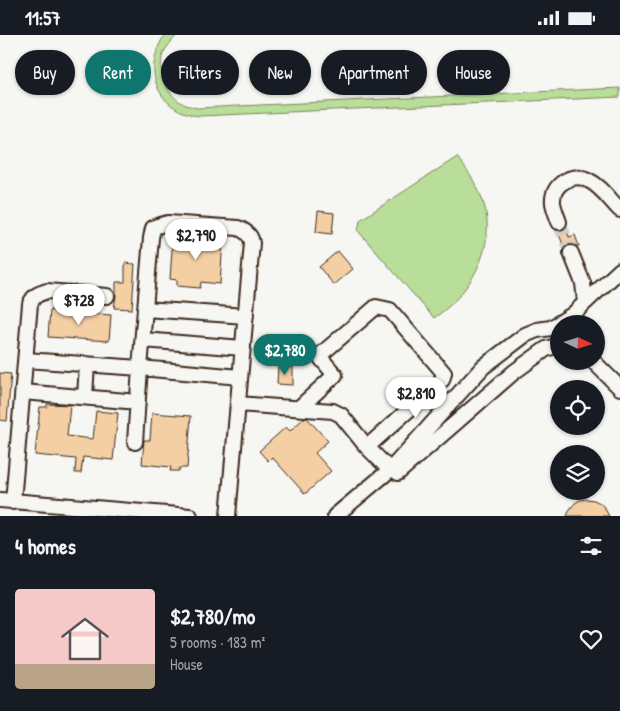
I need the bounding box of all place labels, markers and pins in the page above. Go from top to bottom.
pin: $2,790 [155,219,237,261]
pin: $728 [49,283,109,326]
pin: $2,780 [244,333,326,376]
pin: $2,810 [375,377,457,419]

